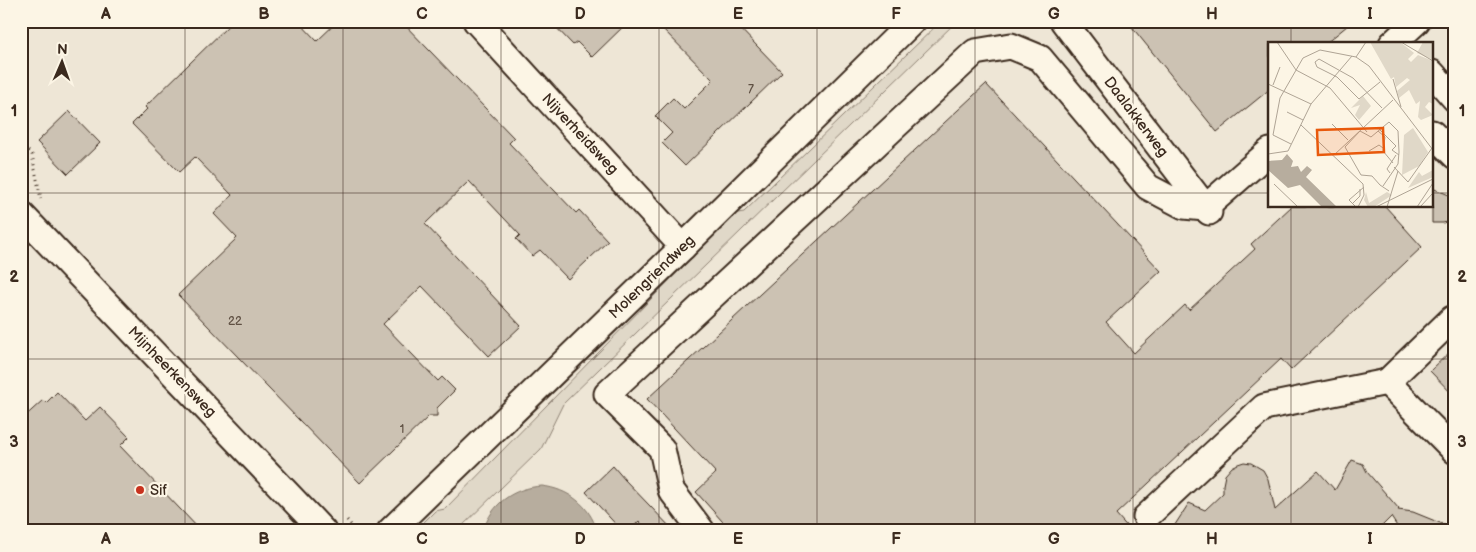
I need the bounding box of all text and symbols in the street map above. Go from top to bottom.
text: A [100,5,111,24]
text: B [258,5,270,24]
text: C [416,5,428,24]
text: D [574,5,586,24]
text: E [733,5,743,24]
text: F [891,5,901,24]
text: G [1048,5,1060,24]
text: H [1206,5,1218,24]
text: I [1367,5,1373,24]
north arrow [38,38,88,88]
text: N [57,41,68,58]
inset map [1268,42,1434,208]
street label: Daalakkerweg [1100,73,1172,161]
house number: 7 [748,82,754,97]
street label: Nijverheidsweg [538,90,622,178]
text: 1 [11,102,17,121]
text: 1 [1459,102,1465,121]
street label: Molengriendweg [605,231,699,323]
text: 2 [9,268,19,287]
text: 2 [1457,268,1467,287]
house number: 22 [228,314,242,329]
street label: Mijnheerkensweg [124,322,220,422]
house number: 1 [400,422,404,437]
text: 3 [9,433,19,452]
text: 3 [1457,433,1467,452]
place label: Sif [150,481,168,500]
marker: Sif [134,484,146,496]
text: A [100,530,111,549]
text: B [258,530,270,549]
text: C [416,530,428,549]
text: D [574,530,586,549]
text: E [733,530,743,549]
text: F [891,530,901,549]
text: G [1048,530,1060,549]
text: H [1206,530,1218,549]
text: I [1367,530,1373,549]

